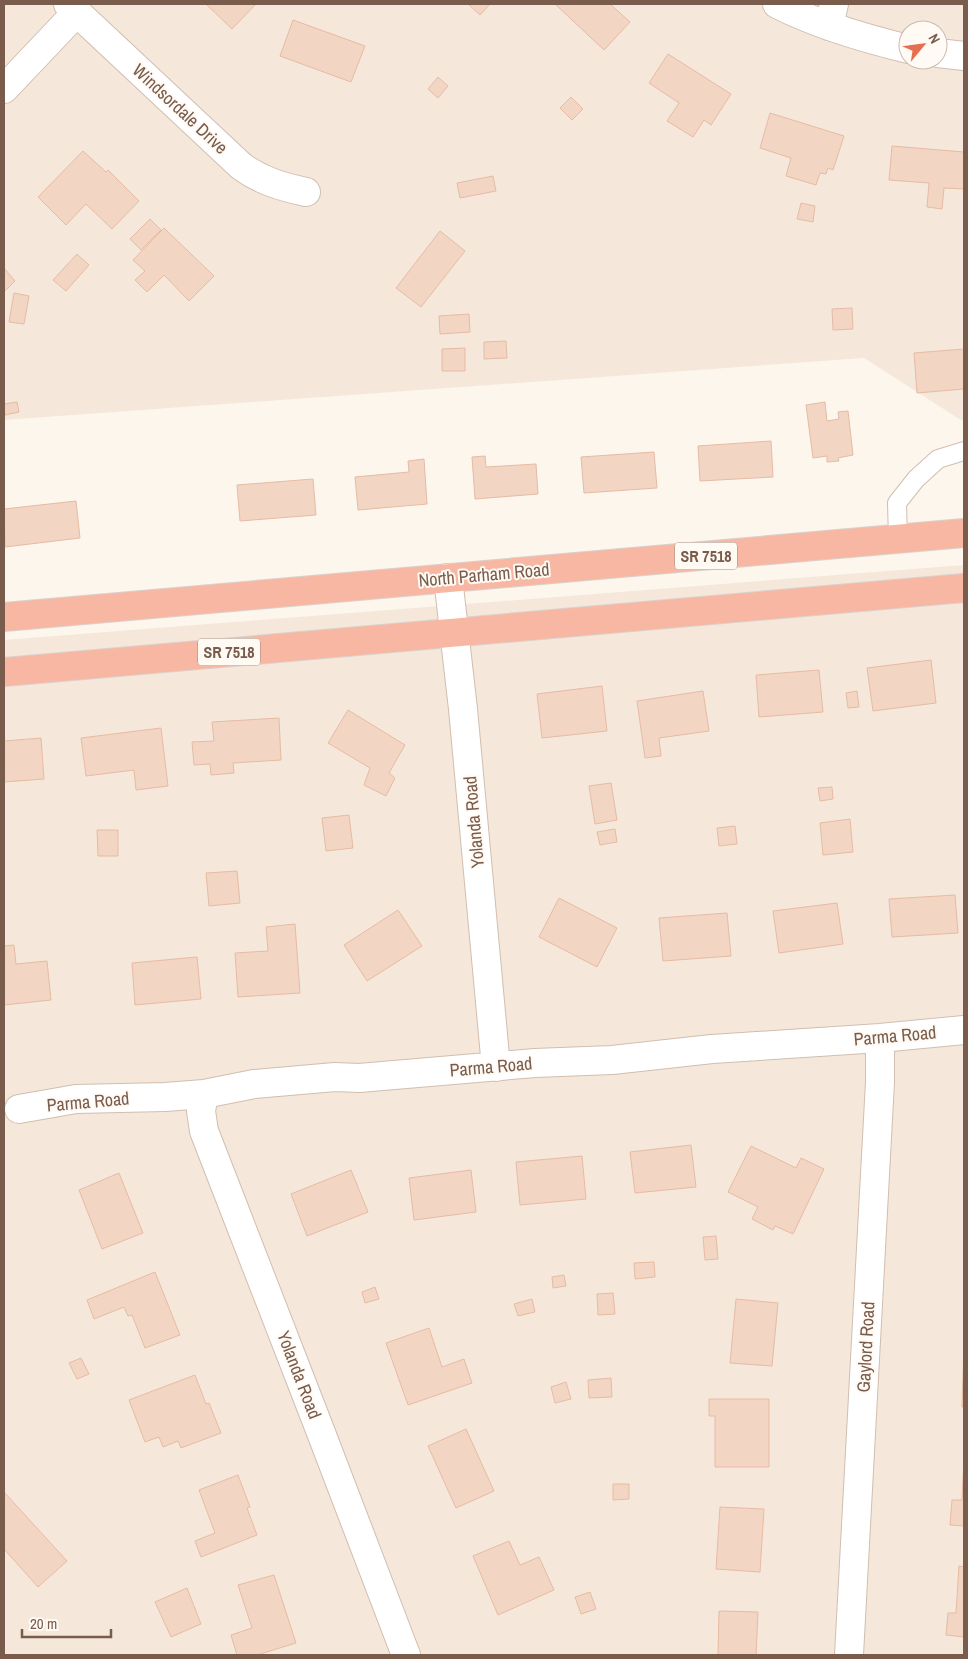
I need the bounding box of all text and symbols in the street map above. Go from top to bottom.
north arrow [898,20,948,70]
text: N [924,31,944,47]
street label: Windsordale Drive [127,58,234,159]
road number: SR 7518 [675,542,737,570]
street label: North Parham Road [417,556,550,593]
road number: SR 7518 [198,638,260,666]
street label: Yolanda Road [457,775,490,869]
street label: Parma Road [853,1019,937,1052]
street label: Parma Road [449,1050,533,1083]
street label: Parma Road [46,1085,130,1118]
street label: Gaylord Road [851,1301,880,1393]
street label: Yolanda Road [271,1327,328,1422]
scale bar [22,1606,111,1638]
text: 20 m [30,1613,57,1634]

